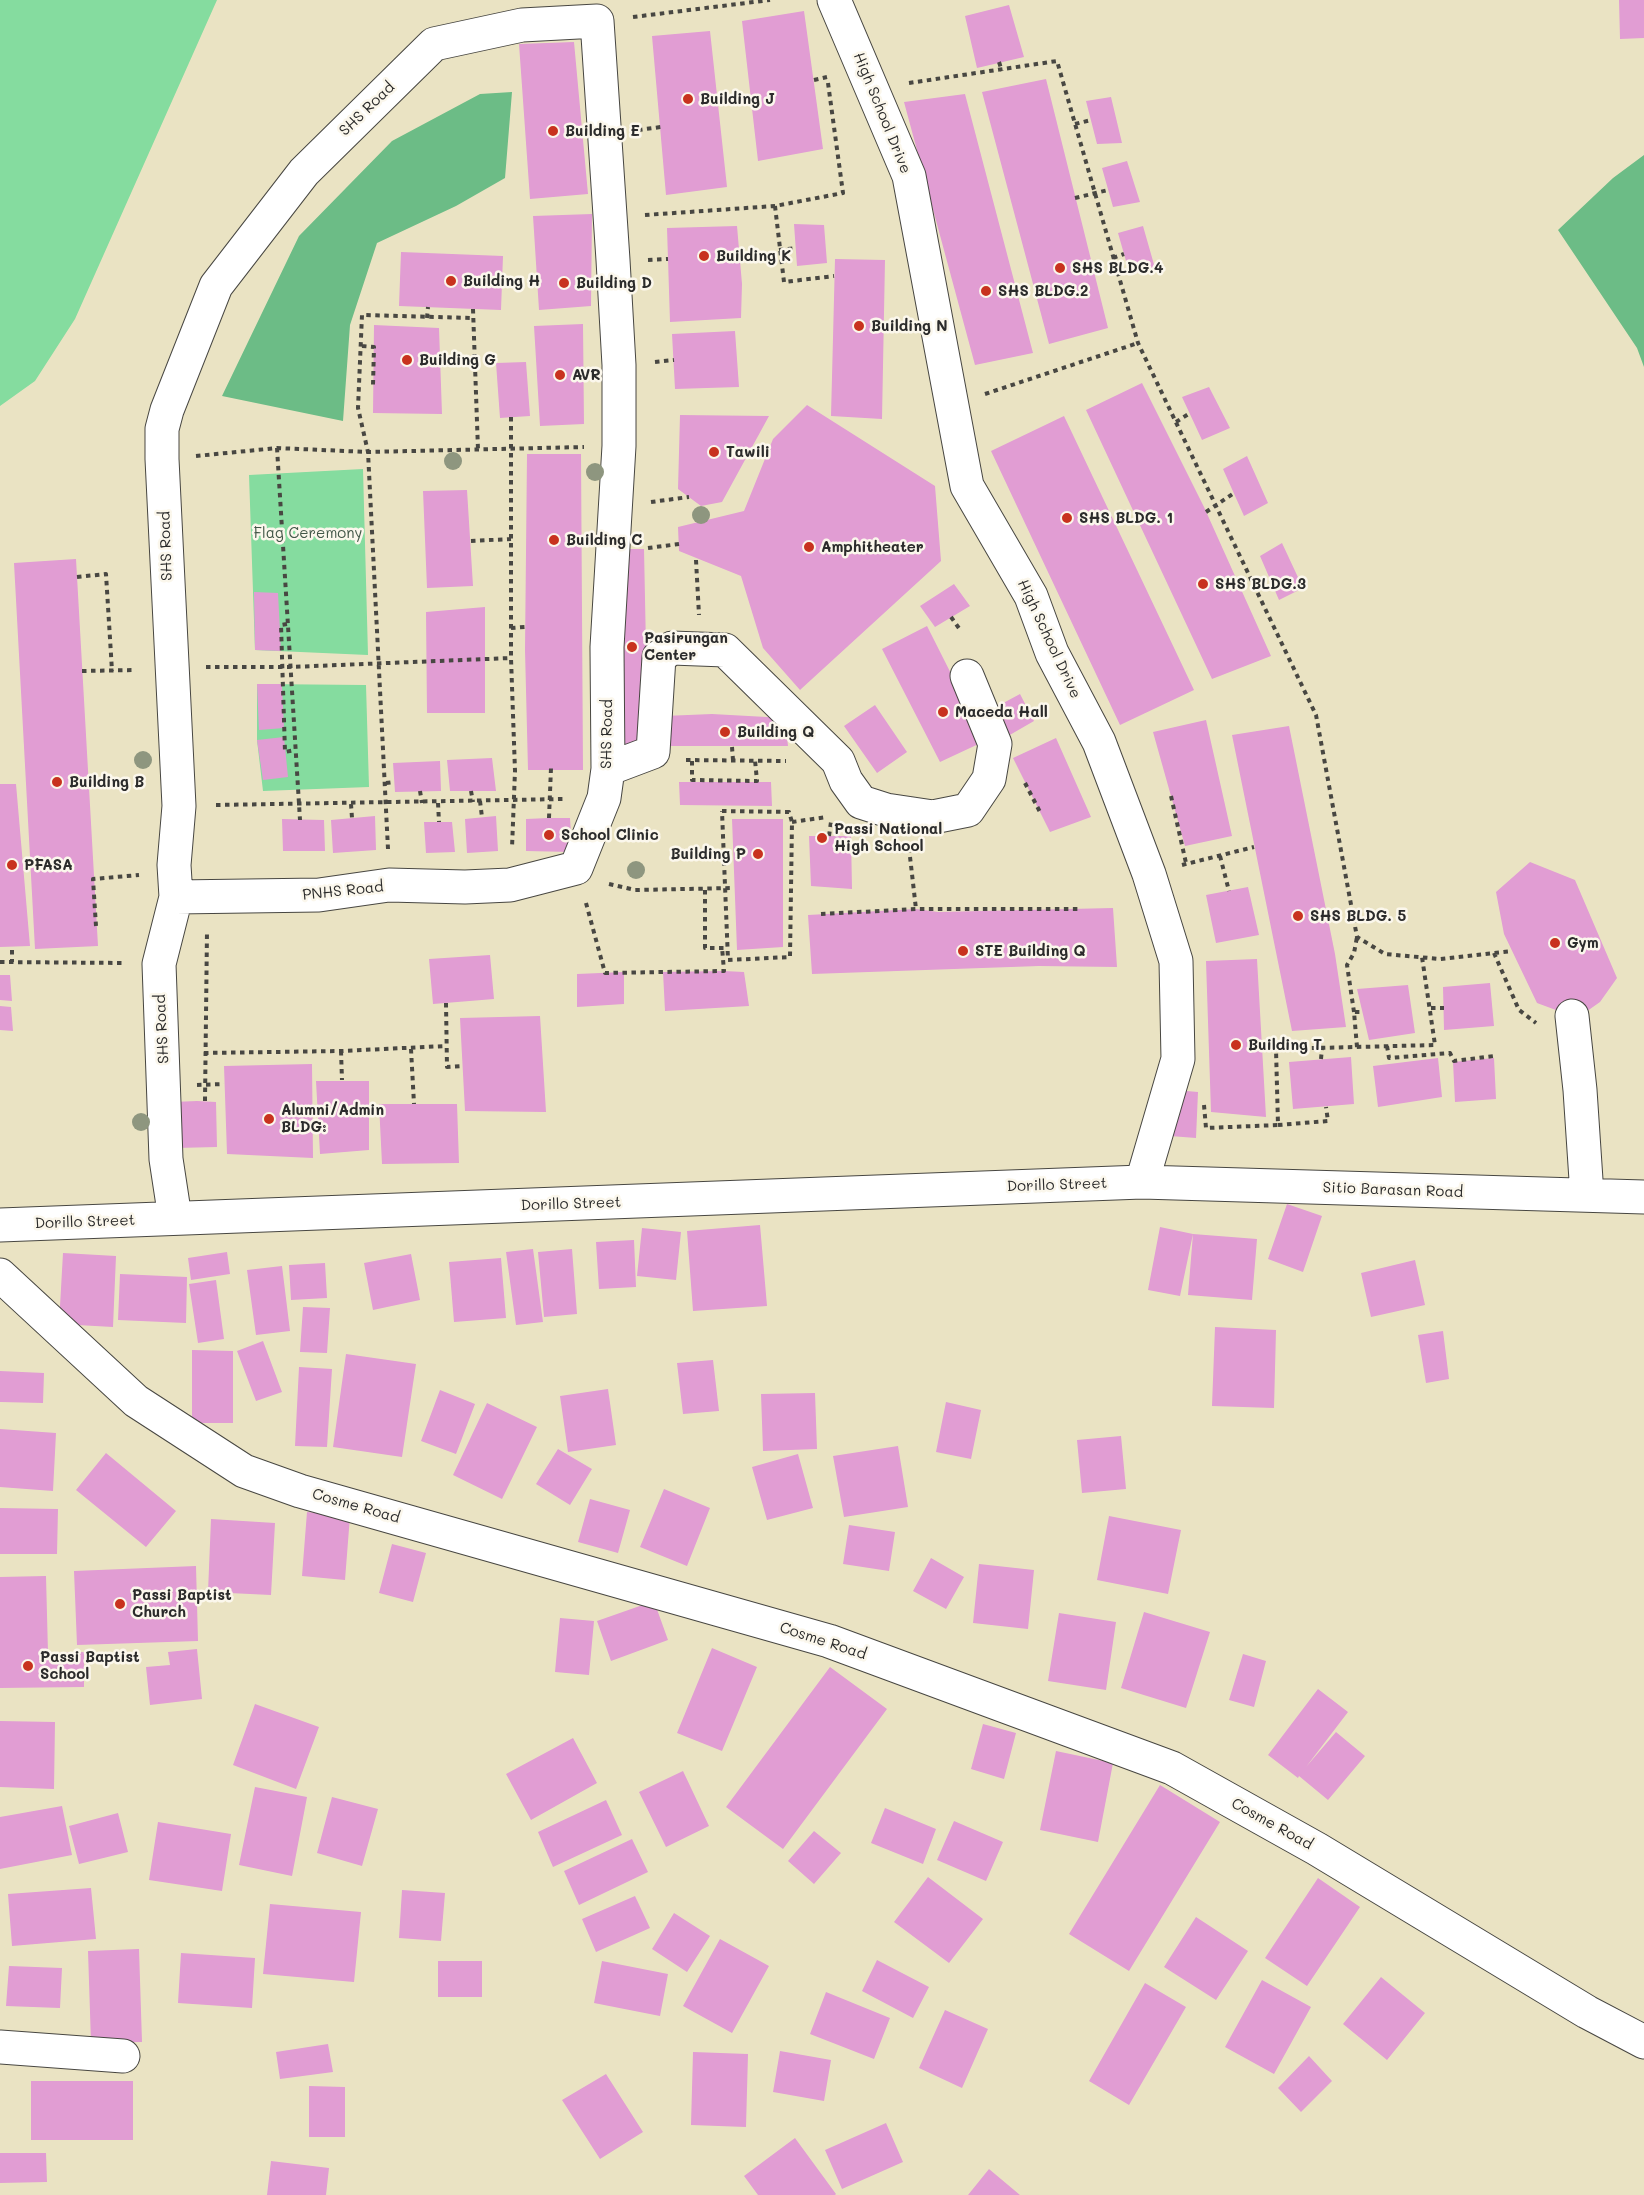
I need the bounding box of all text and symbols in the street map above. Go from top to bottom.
street label: High School Drive [849,50,915,176]
street label: SHS Road [336,78,398,140]
place label: Building J [700,90,775,108]
marker: Building J [681,92,695,106]
place label: Building E [565,122,640,140]
marker: Building E [546,124,560,138]
place label: Building K [716,247,791,265]
marker: Building K [697,249,711,263]
place label: SHS BLDG.4 [1072,259,1163,277]
marker: SHS BLDG.4 [1053,261,1067,275]
place label: Building H [463,272,540,290]
marker: Building H [444,274,458,288]
place label: Building D [576,274,652,292]
marker: Building D [557,276,571,290]
place label: SHS BLDG.2 [998,282,1088,300]
marker: SHS BLDG.2 [979,284,993,298]
place label: Building N [871,317,948,335]
marker: Building N [852,319,866,333]
place label: Building G [419,351,496,369]
marker: Building G [400,353,414,367]
place label: AVR [572,366,601,384]
marker: AVR [553,368,567,382]
place label: Tawili [726,443,770,461]
marker: Tawili [707,445,721,459]
place label: SHS BLDG. 1 [1079,509,1173,527]
street label: SHS Road [156,511,176,581]
marker: SHS BLDG. 1 [1060,511,1074,525]
park label: Flag Ceremony [254,524,362,542]
place label: Building C [566,531,642,549]
marker: Building C [547,533,561,547]
place label: Amphitheater [821,538,924,556]
marker: Amphitheater [802,540,816,554]
place label: SHS BLDG.3 [1215,575,1306,593]
street label: High School Drive [1014,577,1084,701]
marker: SHS BLDG.3 [1196,577,1210,591]
place label: Pasirungan Center [644,629,728,664]
marker: Pasirungan Center [625,640,639,654]
street label: SHS Road [597,699,617,769]
place label: Maceda Hall [955,703,1048,721]
marker: Maceda Hall [936,705,950,719]
place label: Building Q [737,723,814,741]
marker: Building Q [718,725,732,739]
place label: Building B [69,773,144,791]
marker: Building B [50,775,64,789]
place label: Passi National High School [834,820,942,855]
place label: School Clinic [561,826,659,844]
marker: School Clinic [542,828,556,842]
marker: Passi National High School [815,831,829,845]
place label: Building P [670,845,746,863]
marker: Building P [751,847,765,861]
place label: PFASA [24,856,73,874]
marker: PFASA [5,858,19,872]
street label: PNHS Road [302,878,384,904]
place label: SHS BLDG. 5 [1310,907,1406,925]
marker: SHS BLDG. 5 [1291,909,1305,923]
place label: Gym [1567,934,1599,952]
marker: Gym [1548,936,1562,950]
place label: STE Building Q [975,942,1086,960]
marker: STE Building Q [956,944,970,958]
street label: SHS Road [151,994,173,1064]
place label: Building T [1248,1036,1322,1054]
marker: Building T [1229,1038,1243,1052]
place label: Alumni/Admin BLDG: [281,1101,384,1136]
marker: Alumni/Admin BLDG: [262,1112,276,1126]
street label: Dorillo Street [1007,1174,1107,1196]
street label: Sitio Barasan Road [1322,1179,1464,1201]
street label: Dorillo Street [521,1193,621,1215]
street label: Dorillo Street [35,1211,135,1233]
street label: Cosme Road [310,1485,402,1527]
place label: Passi Baptist Church [132,1586,232,1621]
marker: Passi Baptist Church [113,1597,127,1611]
street label: Cosme Road [777,1618,869,1664]
place label: Passi Baptist School [40,1648,140,1683]
marker: Passi Baptist School [21,1659,35,1673]
street label: Cosme Road [1228,1794,1316,1854]

